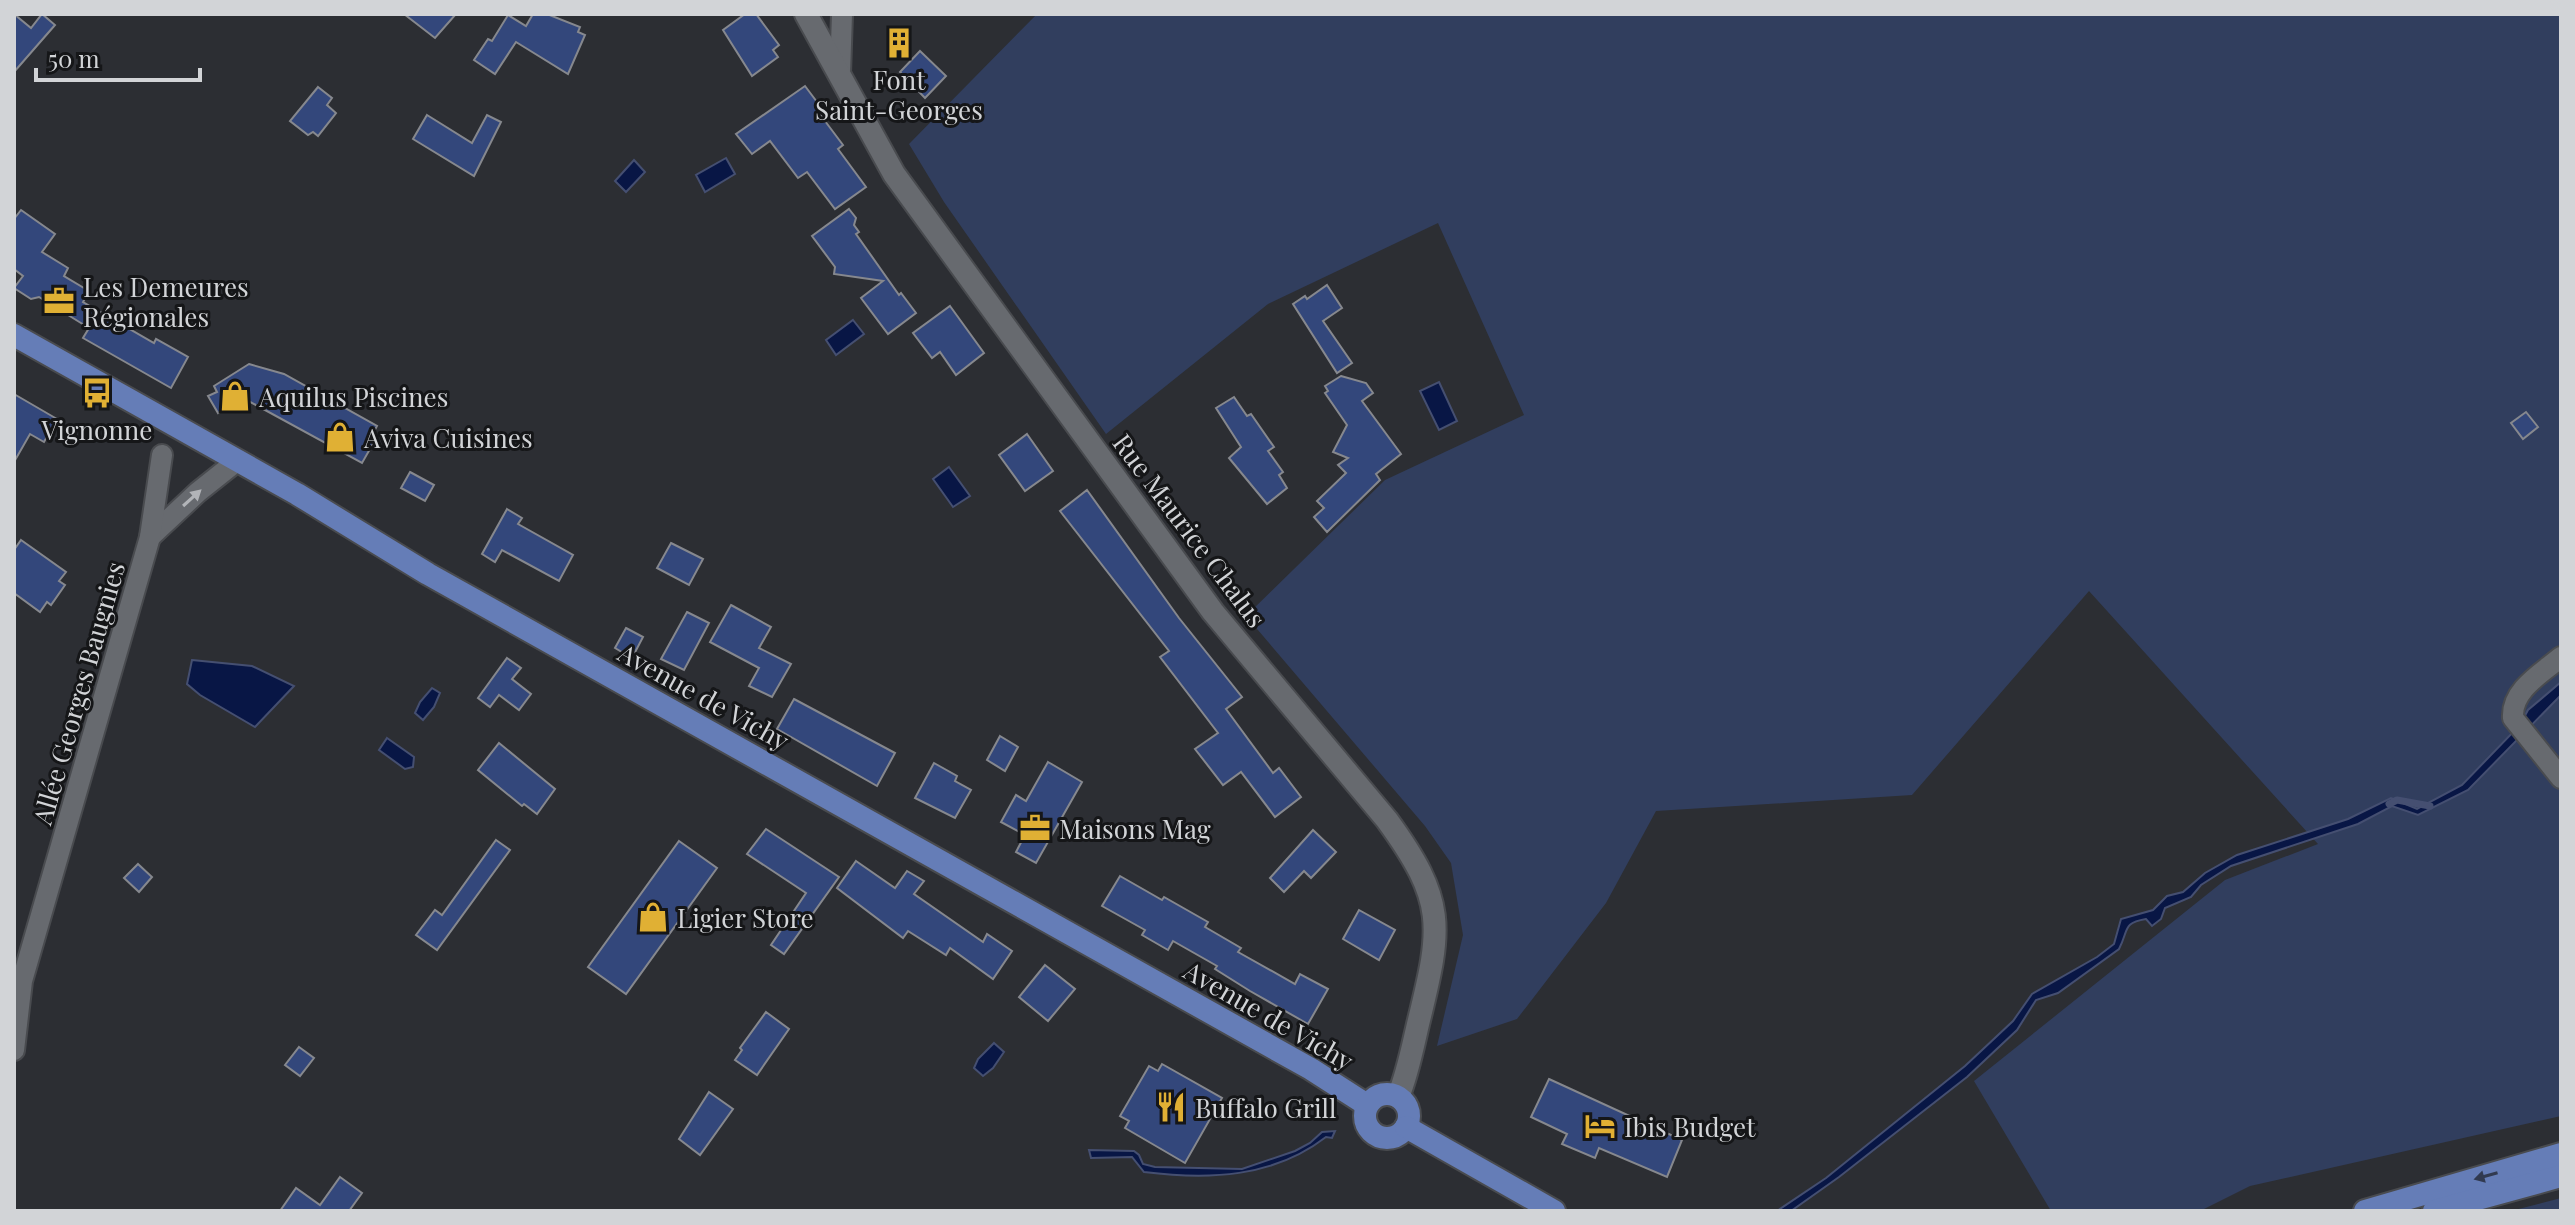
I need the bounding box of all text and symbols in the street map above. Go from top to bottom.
building icon: Font Saint-Georges [882,26,916,60]
scale bar [36,32,200,82]
text: 50 m [48,42,100,74]
place label: Font Saint-Georges [815,62,983,127]
place label: Les Demeures Régionales [83,269,249,334]
office icon: Les Demeures Régionales [42,284,76,318]
bus stop icon: Vignonne [80,376,114,410]
shop icon: Aquilus Piscines [218,379,252,413]
place label: Aquilus Piscines [258,379,448,414]
place label: Vignonne [41,412,152,447]
shop icon: Aviva Cuisines [323,420,357,454]
place label: Aviva Cuisines [363,420,533,455]
street label: Rue Maurice Chalus [1106,426,1274,634]
one-way arrow [183,489,202,507]
street label: Allée Georges Baugnies [23,558,132,829]
street label: Avenue de Vichy [611,634,796,757]
office icon: Maisons Mag [1018,811,1052,845]
place label: Maisons Mag [1059,811,1211,846]
shop icon: Ligier Store [636,900,670,934]
place label: Ligier Store [677,900,814,935]
street label: Avenue de Vichy [1177,952,1360,1078]
restaurant icon: Buffalo Grill [1154,1090,1188,1124]
place label: Buffalo Grill [1195,1090,1336,1125]
hotel icon: Ibis Budget [1583,1109,1617,1143]
place label: Ibis Budget [1624,1109,1756,1144]
one-way arrow [2474,1170,2498,1183]

